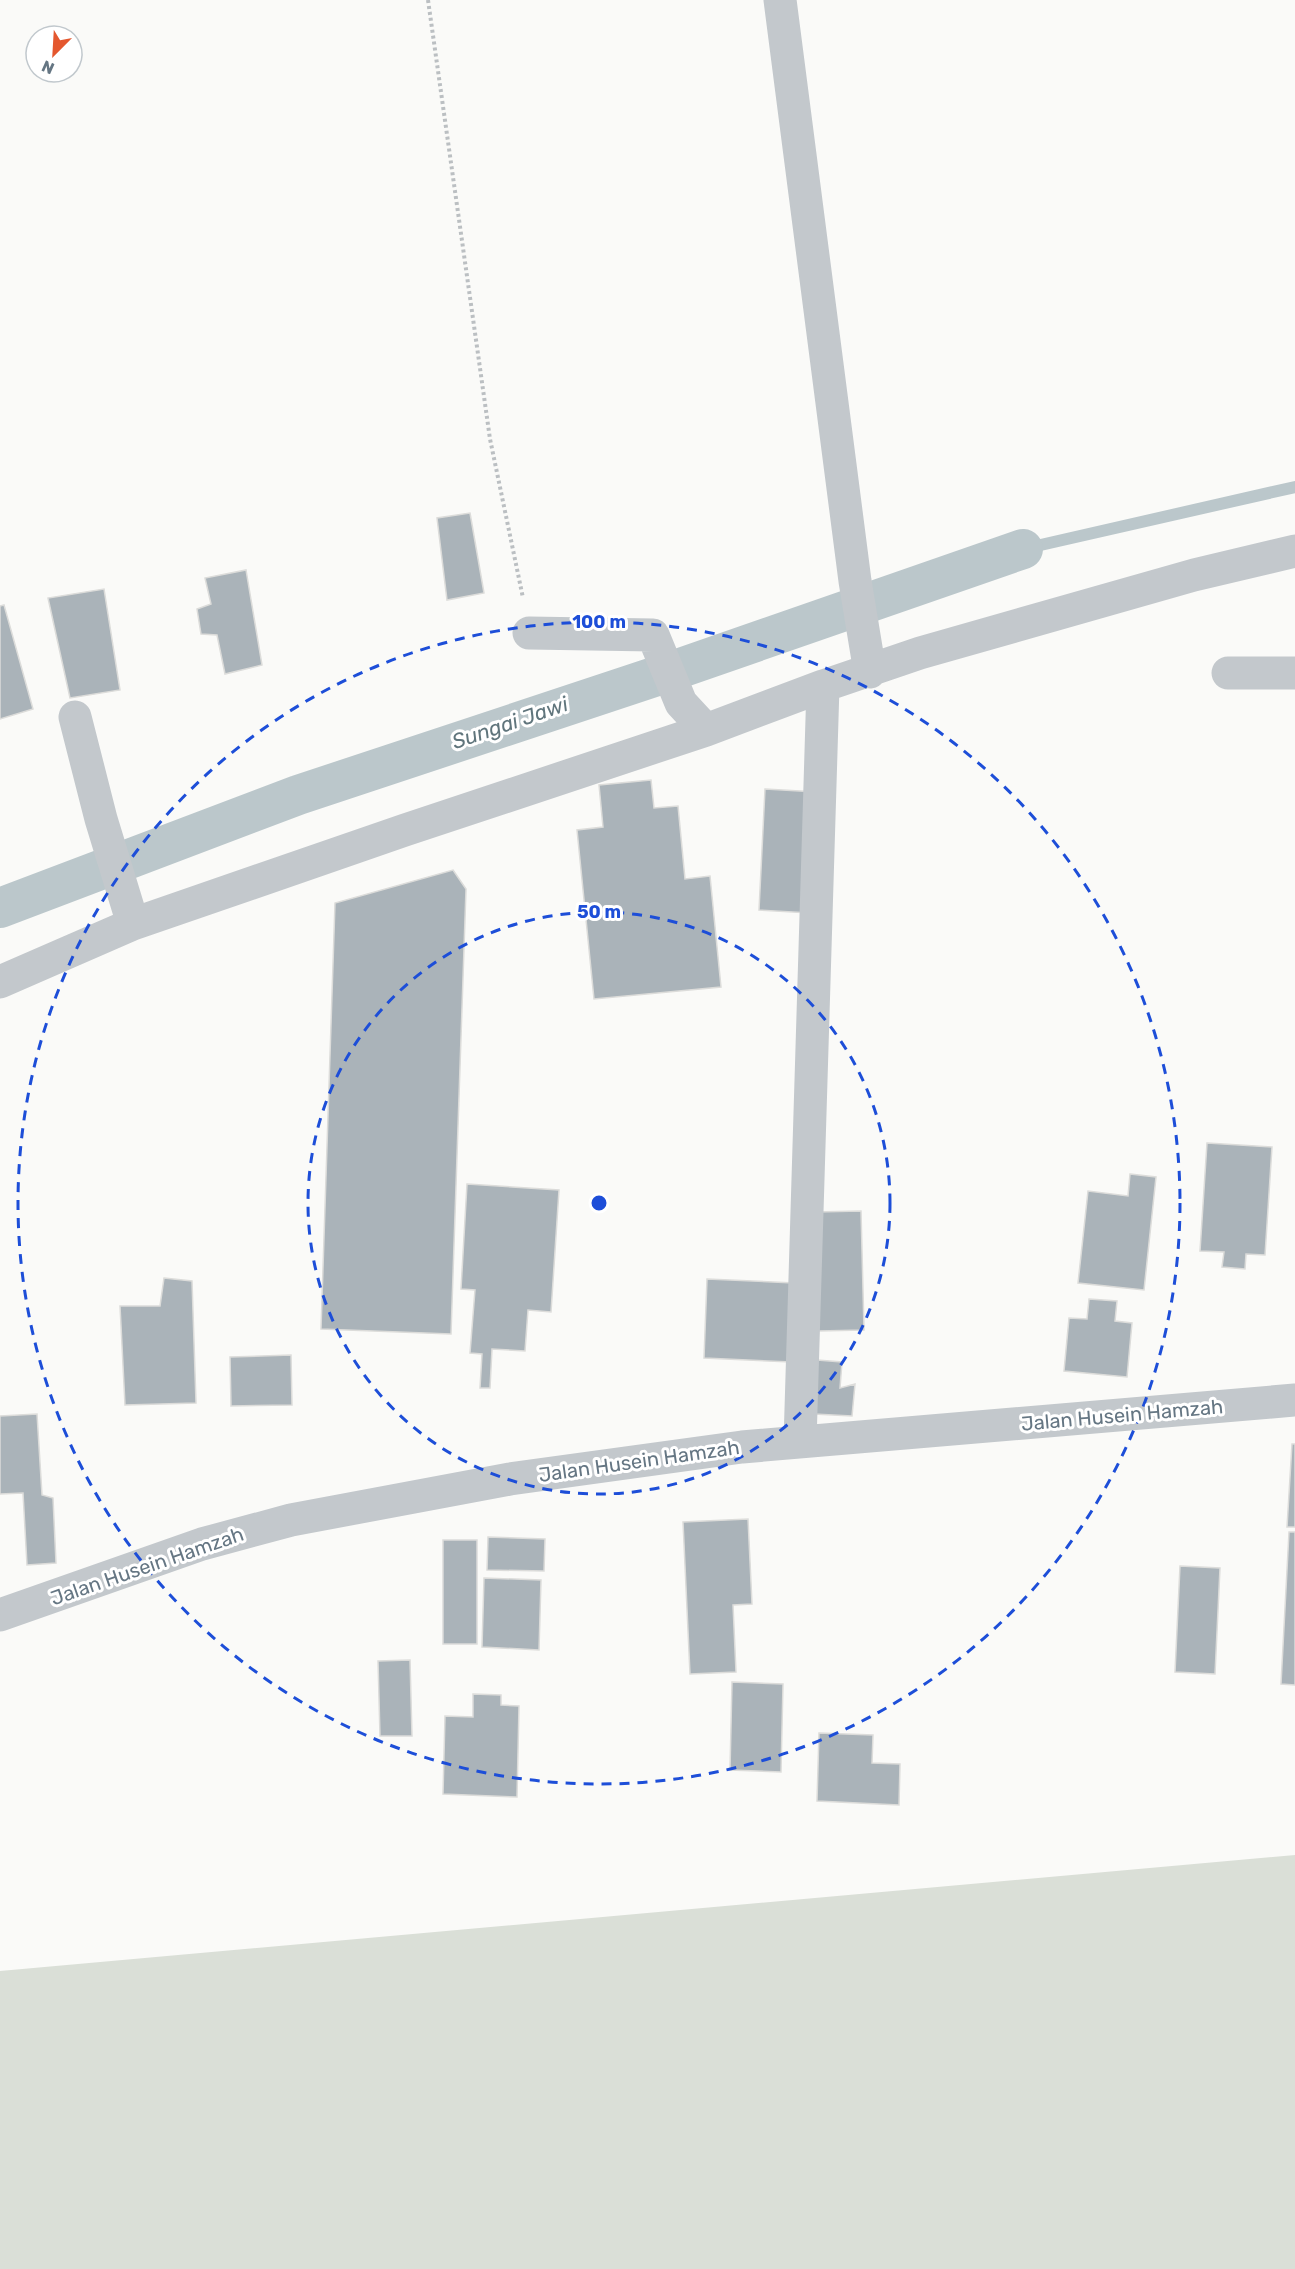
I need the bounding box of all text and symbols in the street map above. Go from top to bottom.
north arrow [24,24,84,84]
text: N [39,56,57,78]
text: 100 m [572,611,626,633]
water label: Sungai Jawi [449,691,572,754]
text: 50 m [577,901,621,923]
centre of rings [589,1193,609,1213]
street label: Jalan Husein Hamzah [1020,1394,1224,1436]
street label: Jalan Husein Hamzah [537,1435,741,1487]
street label: Jalan Husein Hamzah [47,1522,247,1610]

